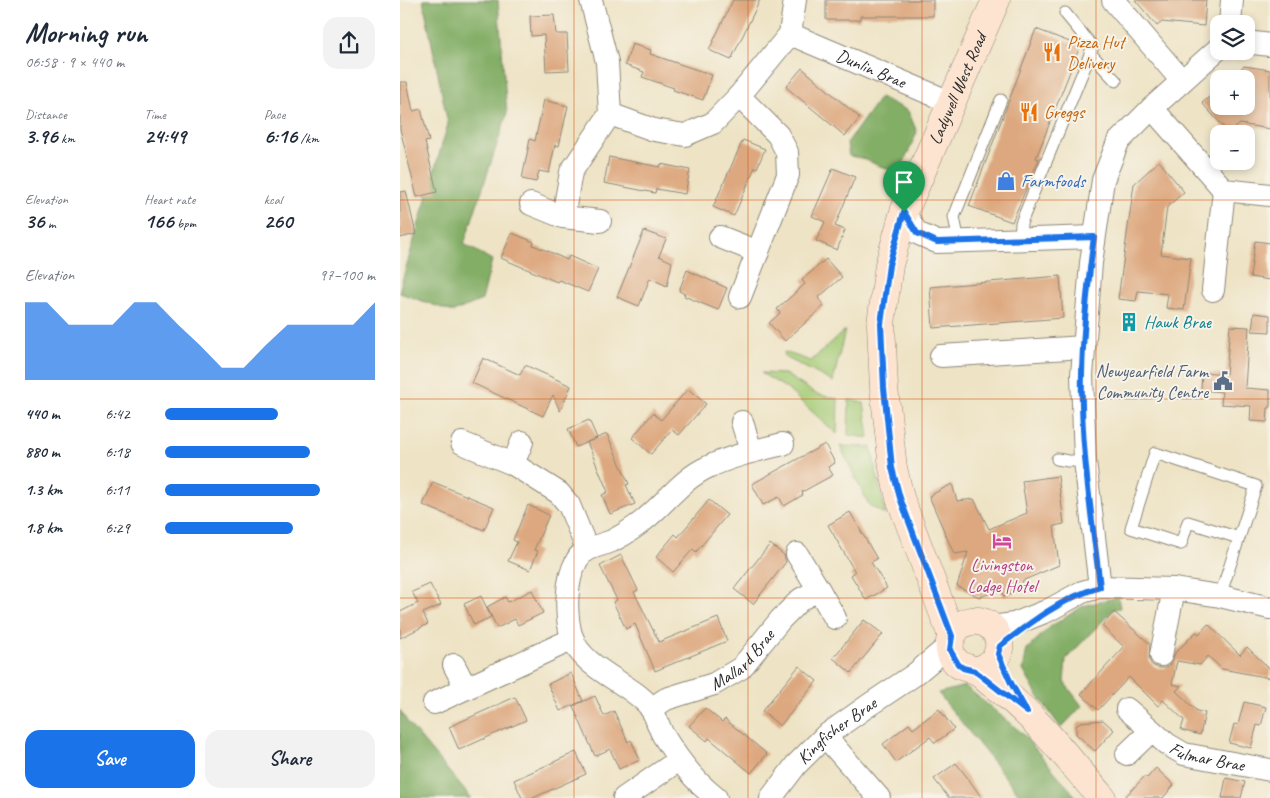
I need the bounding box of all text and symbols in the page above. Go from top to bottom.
text: Morning run [25,15,147,50]
map controls [1210,15,1255,170]
button: layers [1210,15,1255,60]
button: share [323,17,375,69]
street label: Ladywell West Road [924,27,993,148]
place label: Pizza Hut Delivery [1067,31,1128,74]
restaurant icon: Pizza Hut Delivery [1041,41,1063,63]
street label: Dunlin Brae [833,44,910,93]
text: 06:58 · 9 × 440 m [25,52,124,72]
button: + [1210,70,1255,115]
restaurant icon: Greggs [1018,101,1040,123]
place label: Greggs [1044,101,1086,123]
text: Distance [25,106,67,123]
text: Time [144,106,166,123]
text: Pace [264,106,285,123]
text: 3.96 [25,123,58,149]
text: 24:49 [144,123,186,149]
text: 6:16 [264,123,297,149]
button: − [1210,125,1255,170]
text: km [58,130,75,147]
text: /km [297,130,319,147]
pin [883,161,925,212]
icon: arrive [890,168,918,196]
shop icon: Farmfoods [995,170,1017,192]
place label: Farmfoods [1021,170,1087,192]
text: Elevation [25,191,68,208]
text: Heart rate [144,191,195,208]
text: kcal [264,191,282,208]
text: 36 [25,208,44,234]
text: 166 [144,208,174,234]
text: 260 [264,208,292,234]
text: m [44,215,56,232]
text: bpm [174,215,196,232]
text: Elevation [25,265,74,285]
text: 97–100 m [319,265,375,285]
building icon: Hawk Brae [1118,311,1140,333]
place label: Hawk Brae [1144,311,1212,333]
place label: Newyearfield Farm Community Centre [1096,360,1210,403]
public building icon: Newyearfield Farm Community Centre [1212,370,1234,392]
text: 440 m [25,404,60,424]
text: 6:42 [105,404,130,424]
text: 880 m [25,442,60,462]
text: 6:18 [105,442,130,462]
text: 1.3 km [25,480,62,500]
text: 6:11 [105,480,130,500]
text: 1.8 km [25,518,62,538]
text: 6:29 [105,518,130,538]
hotel icon: Livingston Lodge Hotel [991,530,1013,552]
place label: Livingston Lodge Hotel [967,554,1040,597]
street label: Mallard Brae [706,624,780,695]
street label: Kingfisher Brae [792,692,882,769]
button: Save [25,730,195,788]
button: Share [205,730,375,788]
street label: Fulmar Brae [1166,737,1247,776]

